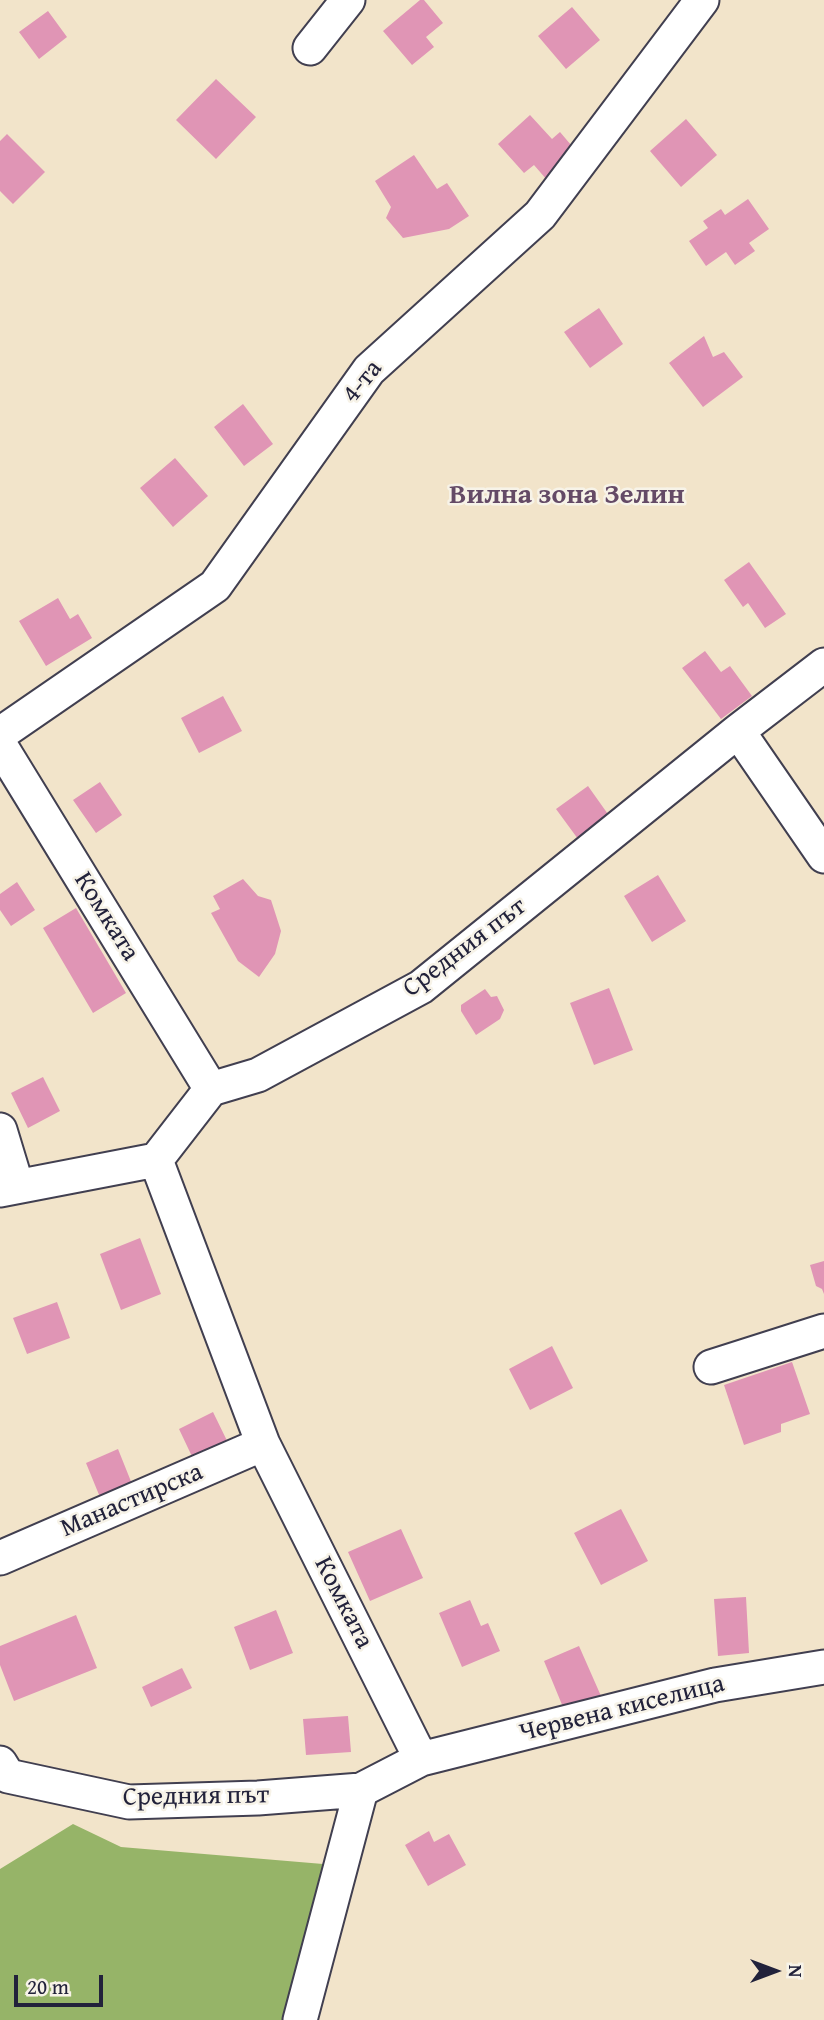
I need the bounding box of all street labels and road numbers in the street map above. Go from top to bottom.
street label: 4-та [336,354,390,410]
street label: Комката [67,867,145,967]
street label: Средния път [397,891,533,1005]
street label: Манастирска [56,1457,208,1545]
street label: Комката [307,1552,379,1654]
street label: Червена киселица [516,1668,728,1750]
street label: Средния път [123,1780,269,1814]

